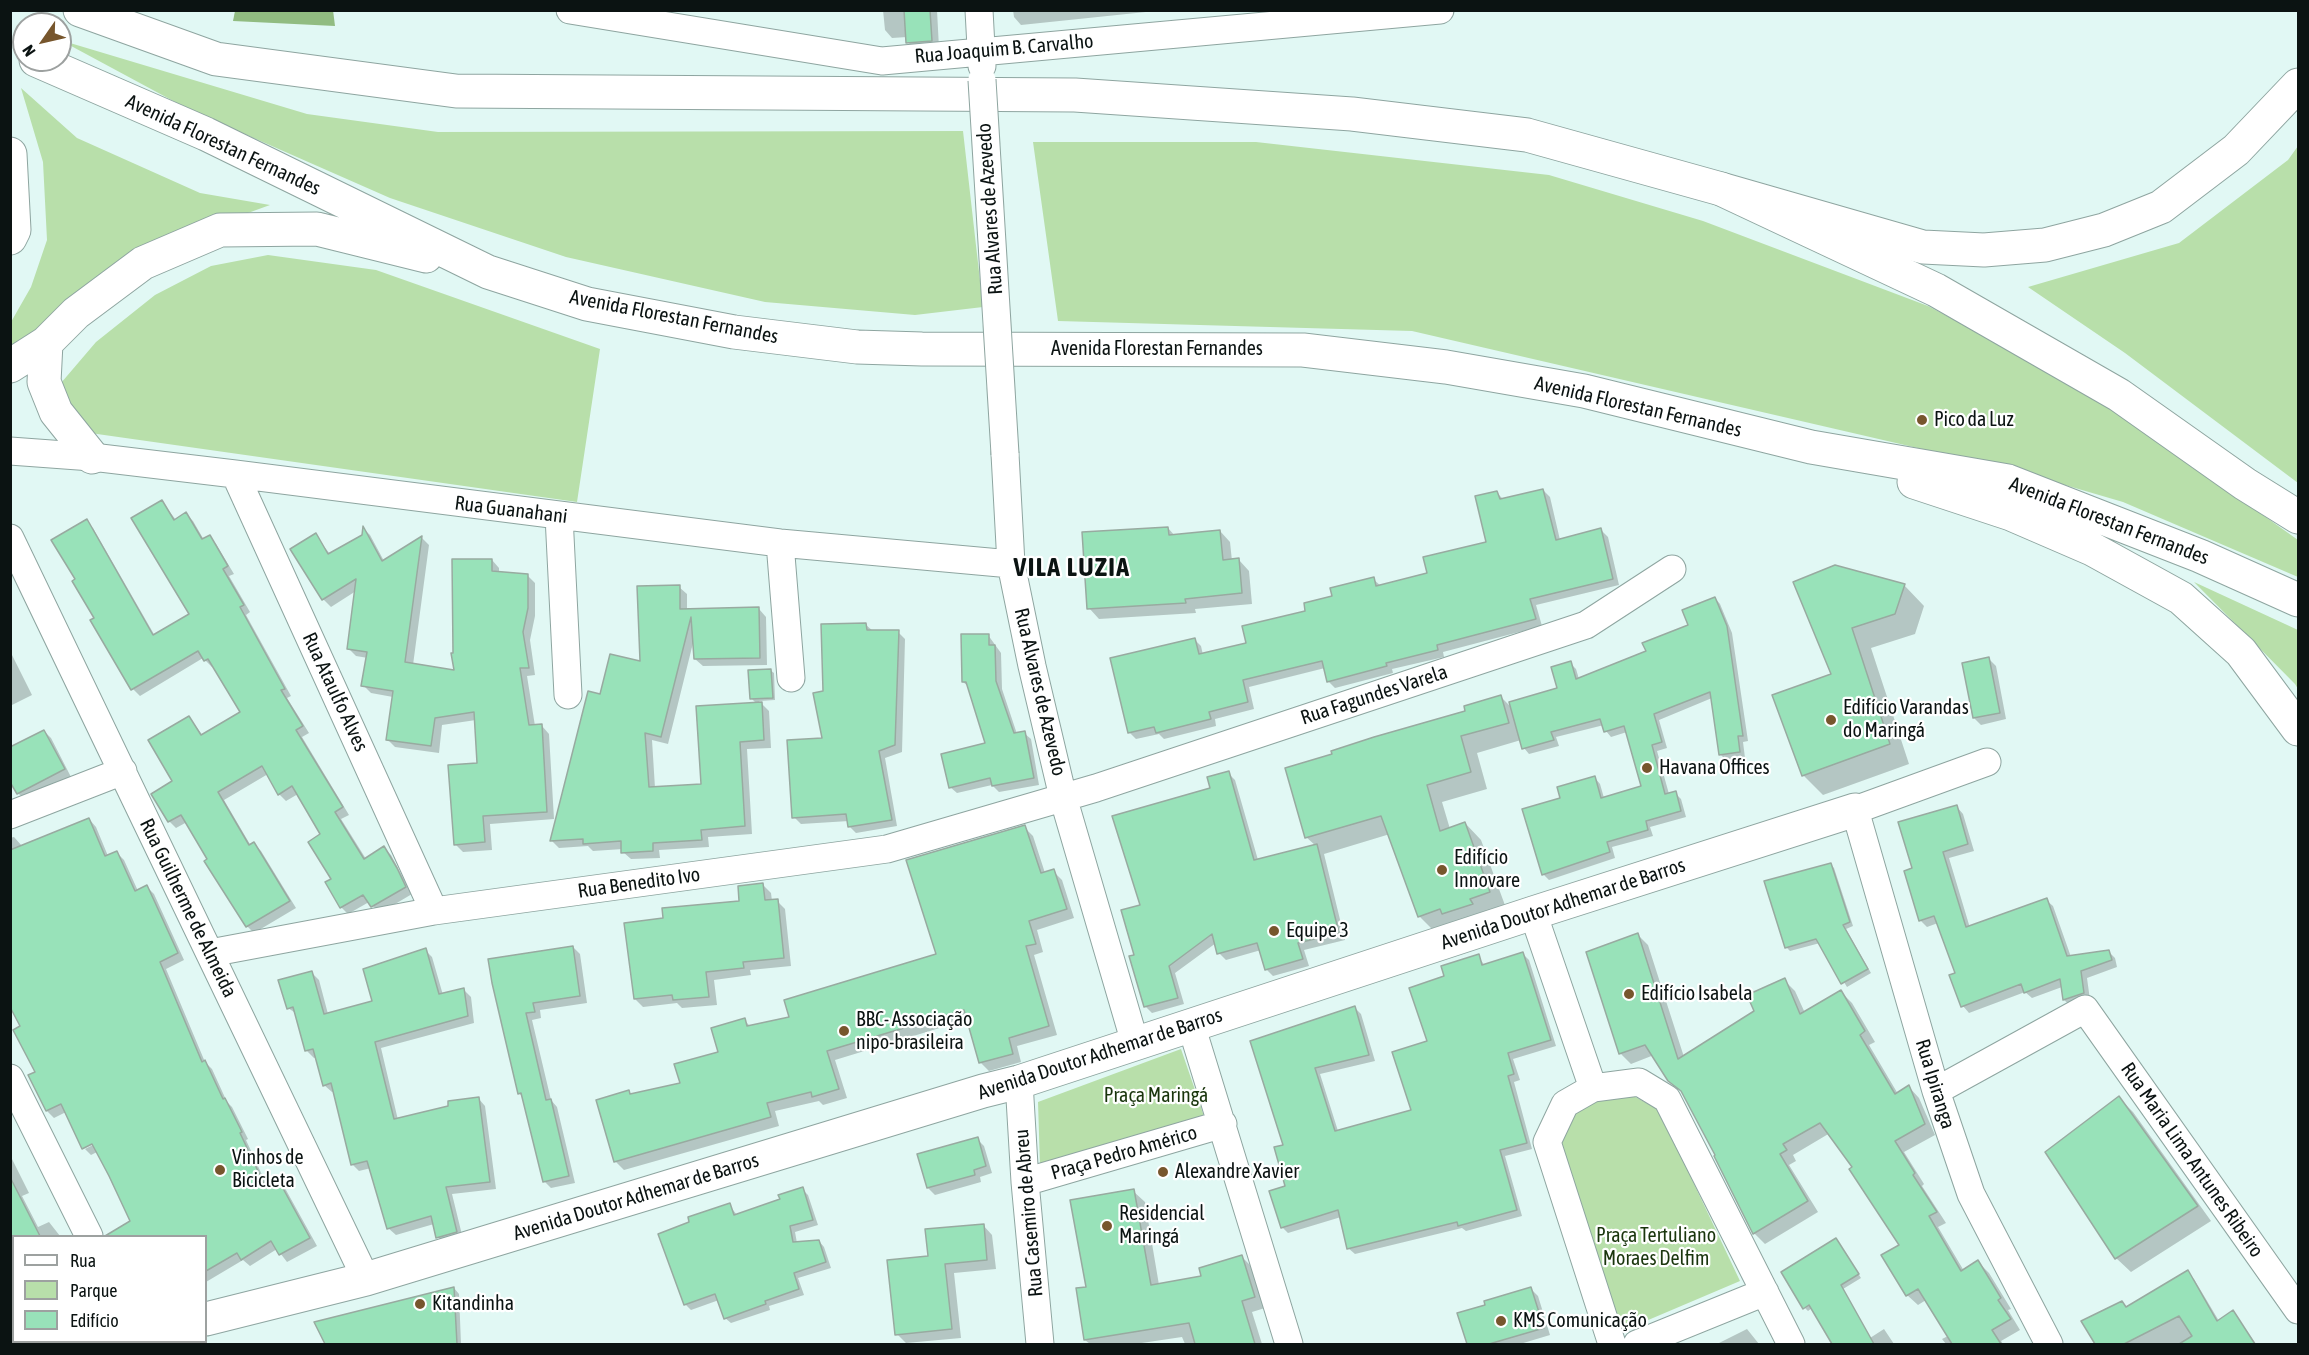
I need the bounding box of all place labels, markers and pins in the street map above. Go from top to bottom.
place label: Pico da Luz [1934,408,2014,432]
marker: Pico da Luz [1915,413,1929,427]
place label: Edifício Varandas do Maringá [1843,696,1969,743]
marker: Edifício Varandas do Maringá [1824,713,1838,727]
place label: Havana Offices [1659,756,1770,780]
marker: Havana Offices [1640,761,1654,775]
place label: Edifício Innovare [1454,846,1520,893]
marker: Edifício Innovare [1435,863,1449,877]
place label: Equipe 3 [1286,919,1349,943]
marker: Equipe 3 [1267,924,1281,938]
place label: Edifício Isabela [1641,982,1752,1006]
marker: Edifício Isabela [1622,987,1636,1001]
place label: BBC- Associação nipo-brasileira [856,1008,972,1055]
marker: BBC- Associação nipo-brasileira [837,1024,851,1038]
place label: Vinhos de Bicicleta [232,1146,304,1193]
place label: Alexandre Xavier [1175,1160,1299,1184]
marker: Vinhos de Bicicleta [213,1163,227,1177]
marker: Alexandre Xavier [1156,1165,1170,1179]
place label: Residencial Maringá [1119,1202,1205,1249]
marker: Residencial Maringá [1100,1219,1114,1233]
place label: Kitandinha [432,1292,514,1316]
marker: Kitandinha [413,1297,427,1311]
place label: KMS Comunicação [1513,1309,1647,1333]
marker: KMS Comunicação [1494,1314,1508,1328]

